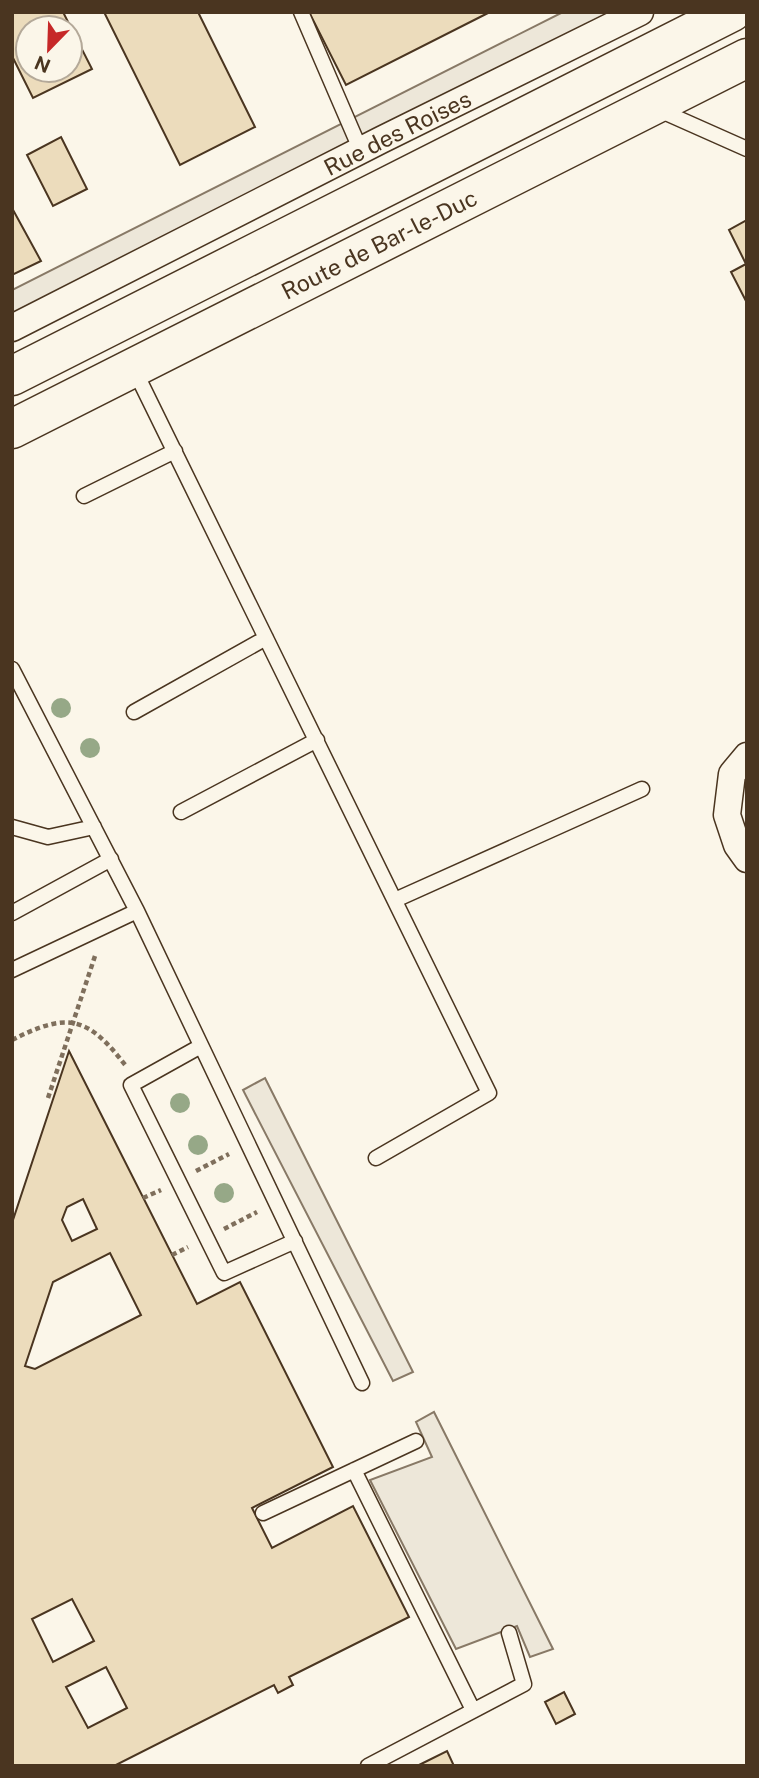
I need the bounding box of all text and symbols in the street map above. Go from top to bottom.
north arrow [14,14,84,84]
text: N [31,52,53,78]
street label: Rue des Roises [319,84,475,180]
street label: Route de Bar-le-Duc [277,183,481,304]

